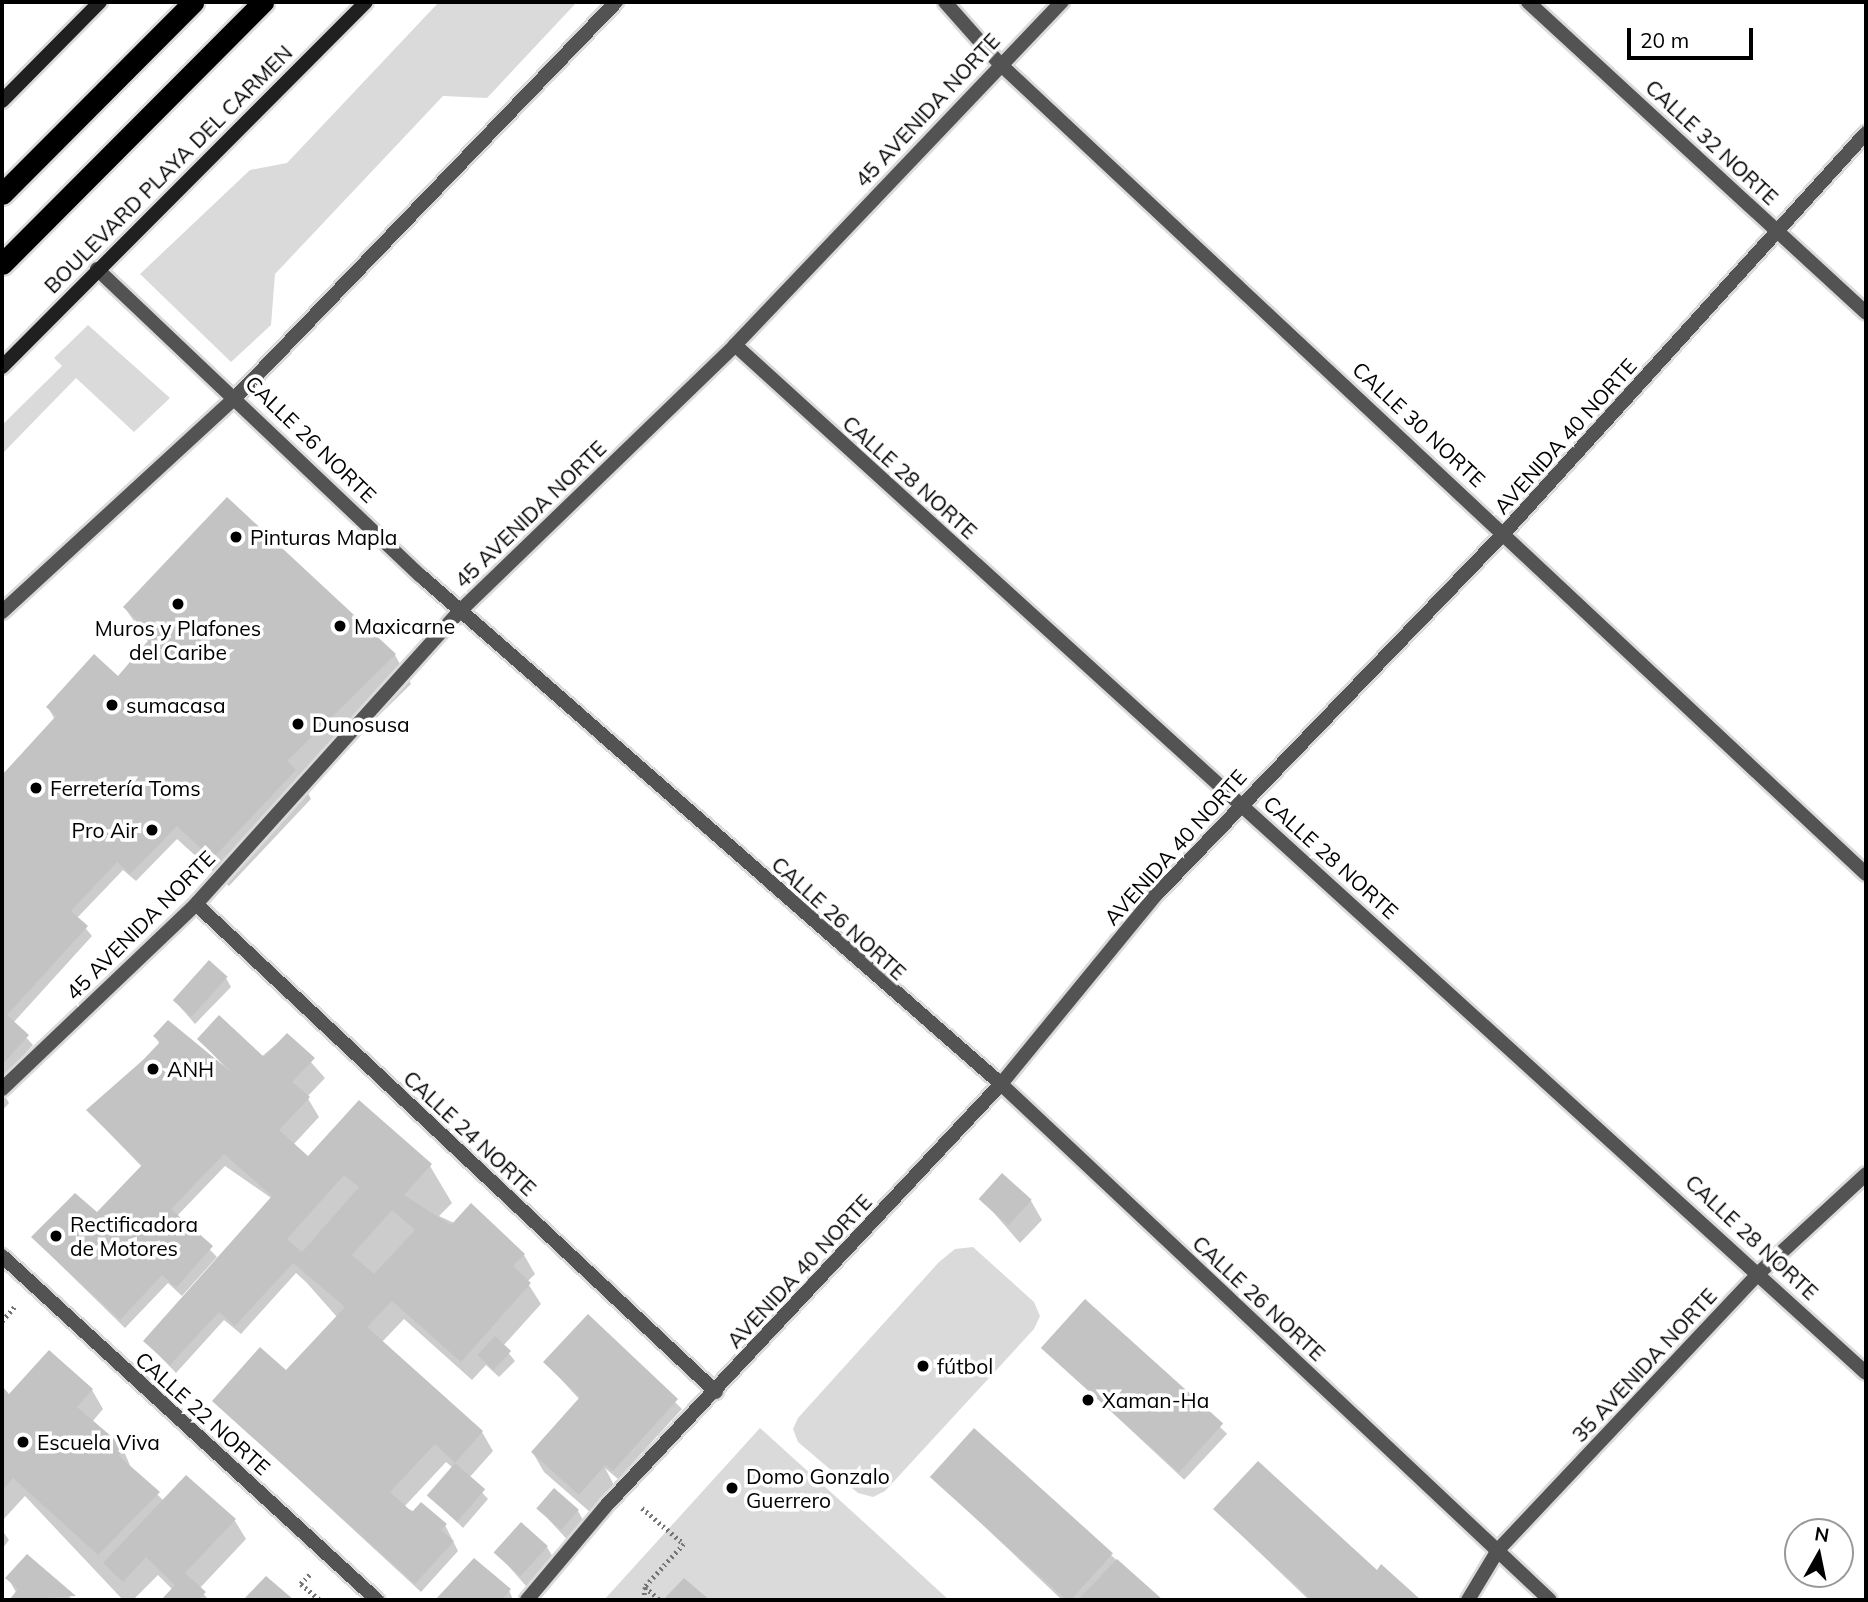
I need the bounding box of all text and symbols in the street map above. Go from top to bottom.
scale bar [1630,14,1756,58]
text: 20 m [1640,27,1689,53]
street label: 45 AVENIDA NORTE [849,28,1005,192]
street label: BOULEVARD PLAYA DEL CARMEN [39,40,297,298]
street label: CALLE 32 NORTE [1641,74,1783,210]
street label: AVENIDA 40 NORTE [1489,353,1641,519]
street label: CALLE 30 NORTE [1348,356,1490,492]
street label: CALLE 26 NORTE [240,370,382,508]
street label: CALLE 28 NORTE [838,410,982,544]
street label: 45 AVENIDA NORTE [449,435,611,593]
place label: Pinturas Mapla [250,524,397,550]
marker: Pinturas Mapla [228,529,244,545]
marker: Muros y Plafones del Caribe [170,596,186,612]
place label: Maxicarne [354,613,455,639]
place label: Muros y Plafones del Caribe [95,615,261,665]
marker: Maxicarne [332,618,348,634]
place label: sumacasa [126,692,225,718]
marker: sumacasa [104,697,120,713]
place label: Dunosusa [312,711,410,737]
marker: Dunosusa [290,716,306,732]
street label: AVENIDA 40 NORTE [1099,764,1251,930]
place label: Ferretería Toms [50,775,201,801]
marker: Ferretería Toms [28,780,44,796]
street label: CALLE 28 NORTE [1259,790,1403,924]
place label: Pro Air [72,817,138,843]
marker: Pro Air [144,822,160,838]
street label: 45 AVENIDA NORTE [60,845,220,1005]
street label: CALLE 26 NORTE [767,851,911,985]
place label: ANH [167,1056,214,1082]
marker: ANH [145,1061,161,1077]
street label: CALLE 24 NORTE [399,1065,541,1201]
street label: CALLE 28 NORTE [1681,1169,1823,1305]
street label: AVENIDA 40 NORTE [721,1189,877,1353]
place label: Rectificadora de Motores [70,1211,198,1261]
marker: Rectificadora de Motores [48,1228,64,1244]
street label: CALLE 26 NORTE [1188,1230,1330,1366]
street label: 35 AVENIDA NORTE [1566,1283,1722,1447]
street label: CALLE 22 NORTE [131,1346,275,1480]
place label: fútbol [937,1353,993,1379]
marker: fútbol [915,1358,931,1374]
place label: Xaman-Ha [1102,1387,1209,1413]
marker: Xaman-Ha [1080,1392,1096,1408]
place label: Escuela Viva [37,1429,160,1455]
marker: Escuela Viva [15,1434,31,1450]
place label: Domo Gonzalo Guerrero [746,1463,890,1513]
marker: Domo Gonzalo Guerrero [724,1480,740,1496]
north arrow [1784,1518,1854,1588]
text: N [1813,1521,1831,1547]

